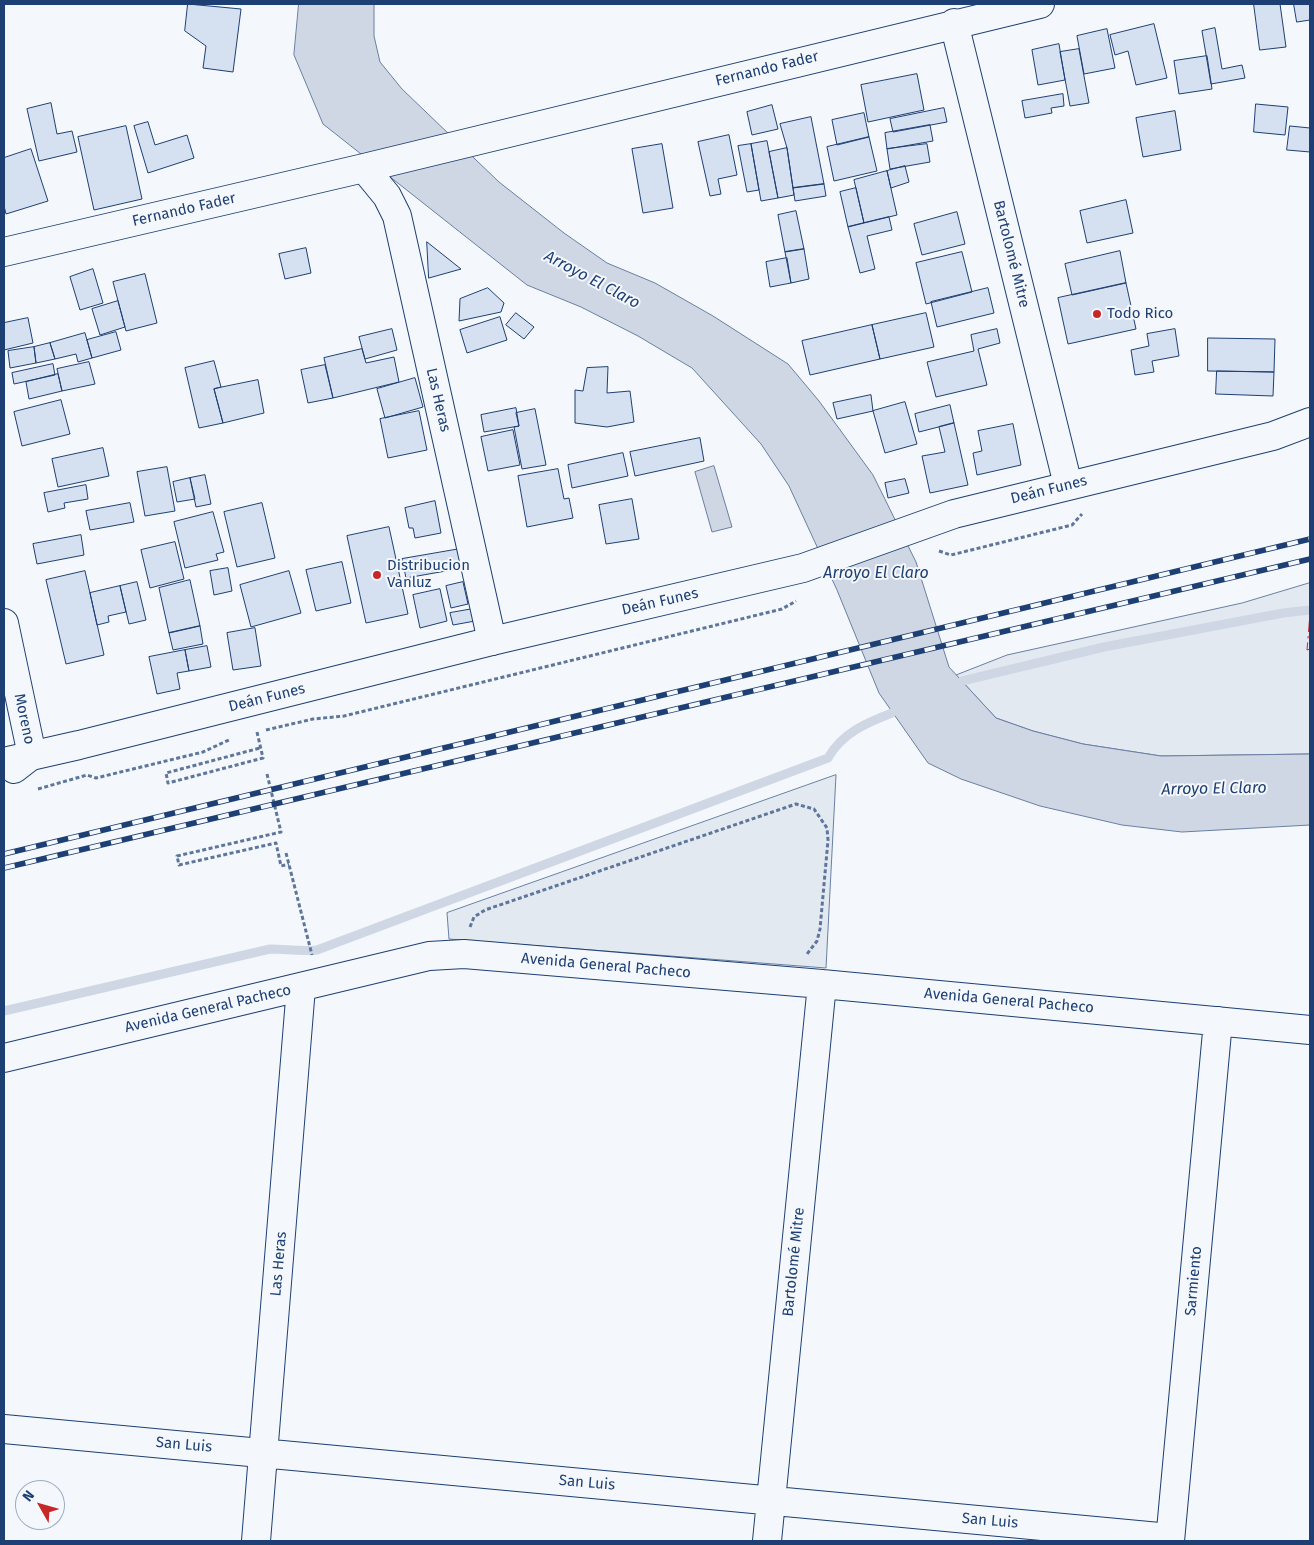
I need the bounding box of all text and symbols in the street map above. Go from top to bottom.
street label: Fernando Fader [713,47,821,91]
street label: Fernando Fader [130,189,238,231]
street label: Bartolomé Mitre [989,198,1033,310]
water label: Arroyo El Claro [541,247,643,313]
place label: Todo Rico [1107,305,1173,323]
marker: Todo Rico [1091,308,1103,320]
street label: Las Heras [422,366,454,434]
street label: Deán Funes [1009,472,1089,508]
place label: Distribucion Vanluz [387,557,470,592]
water label: Arroyo El Claro [823,564,929,584]
marker: Distribucion Vanluz [371,569,383,581]
street label: Deán Funes [620,584,700,620]
street label: Deán Funes [227,680,307,716]
street label: Moreno [10,692,38,746]
water label: Arroyo El Claro [1161,778,1267,800]
street label: Avenida General Pacheco [520,950,692,982]
street label: Avenida General Pacheco [123,981,293,1037]
street label: Avenida General Pacheco [923,985,1095,1017]
street label: Bartolomé Mitre [779,1206,809,1318]
street label: Las Heras [267,1231,291,1297]
street label: Sarmiento [1182,1245,1206,1317]
street label: San Luis [155,1434,213,1456]
street label: San Luis [558,1472,616,1494]
north arrow [15,1480,65,1530]
text: N [19,1487,38,1505]
street label: San Luis [961,1510,1019,1532]

